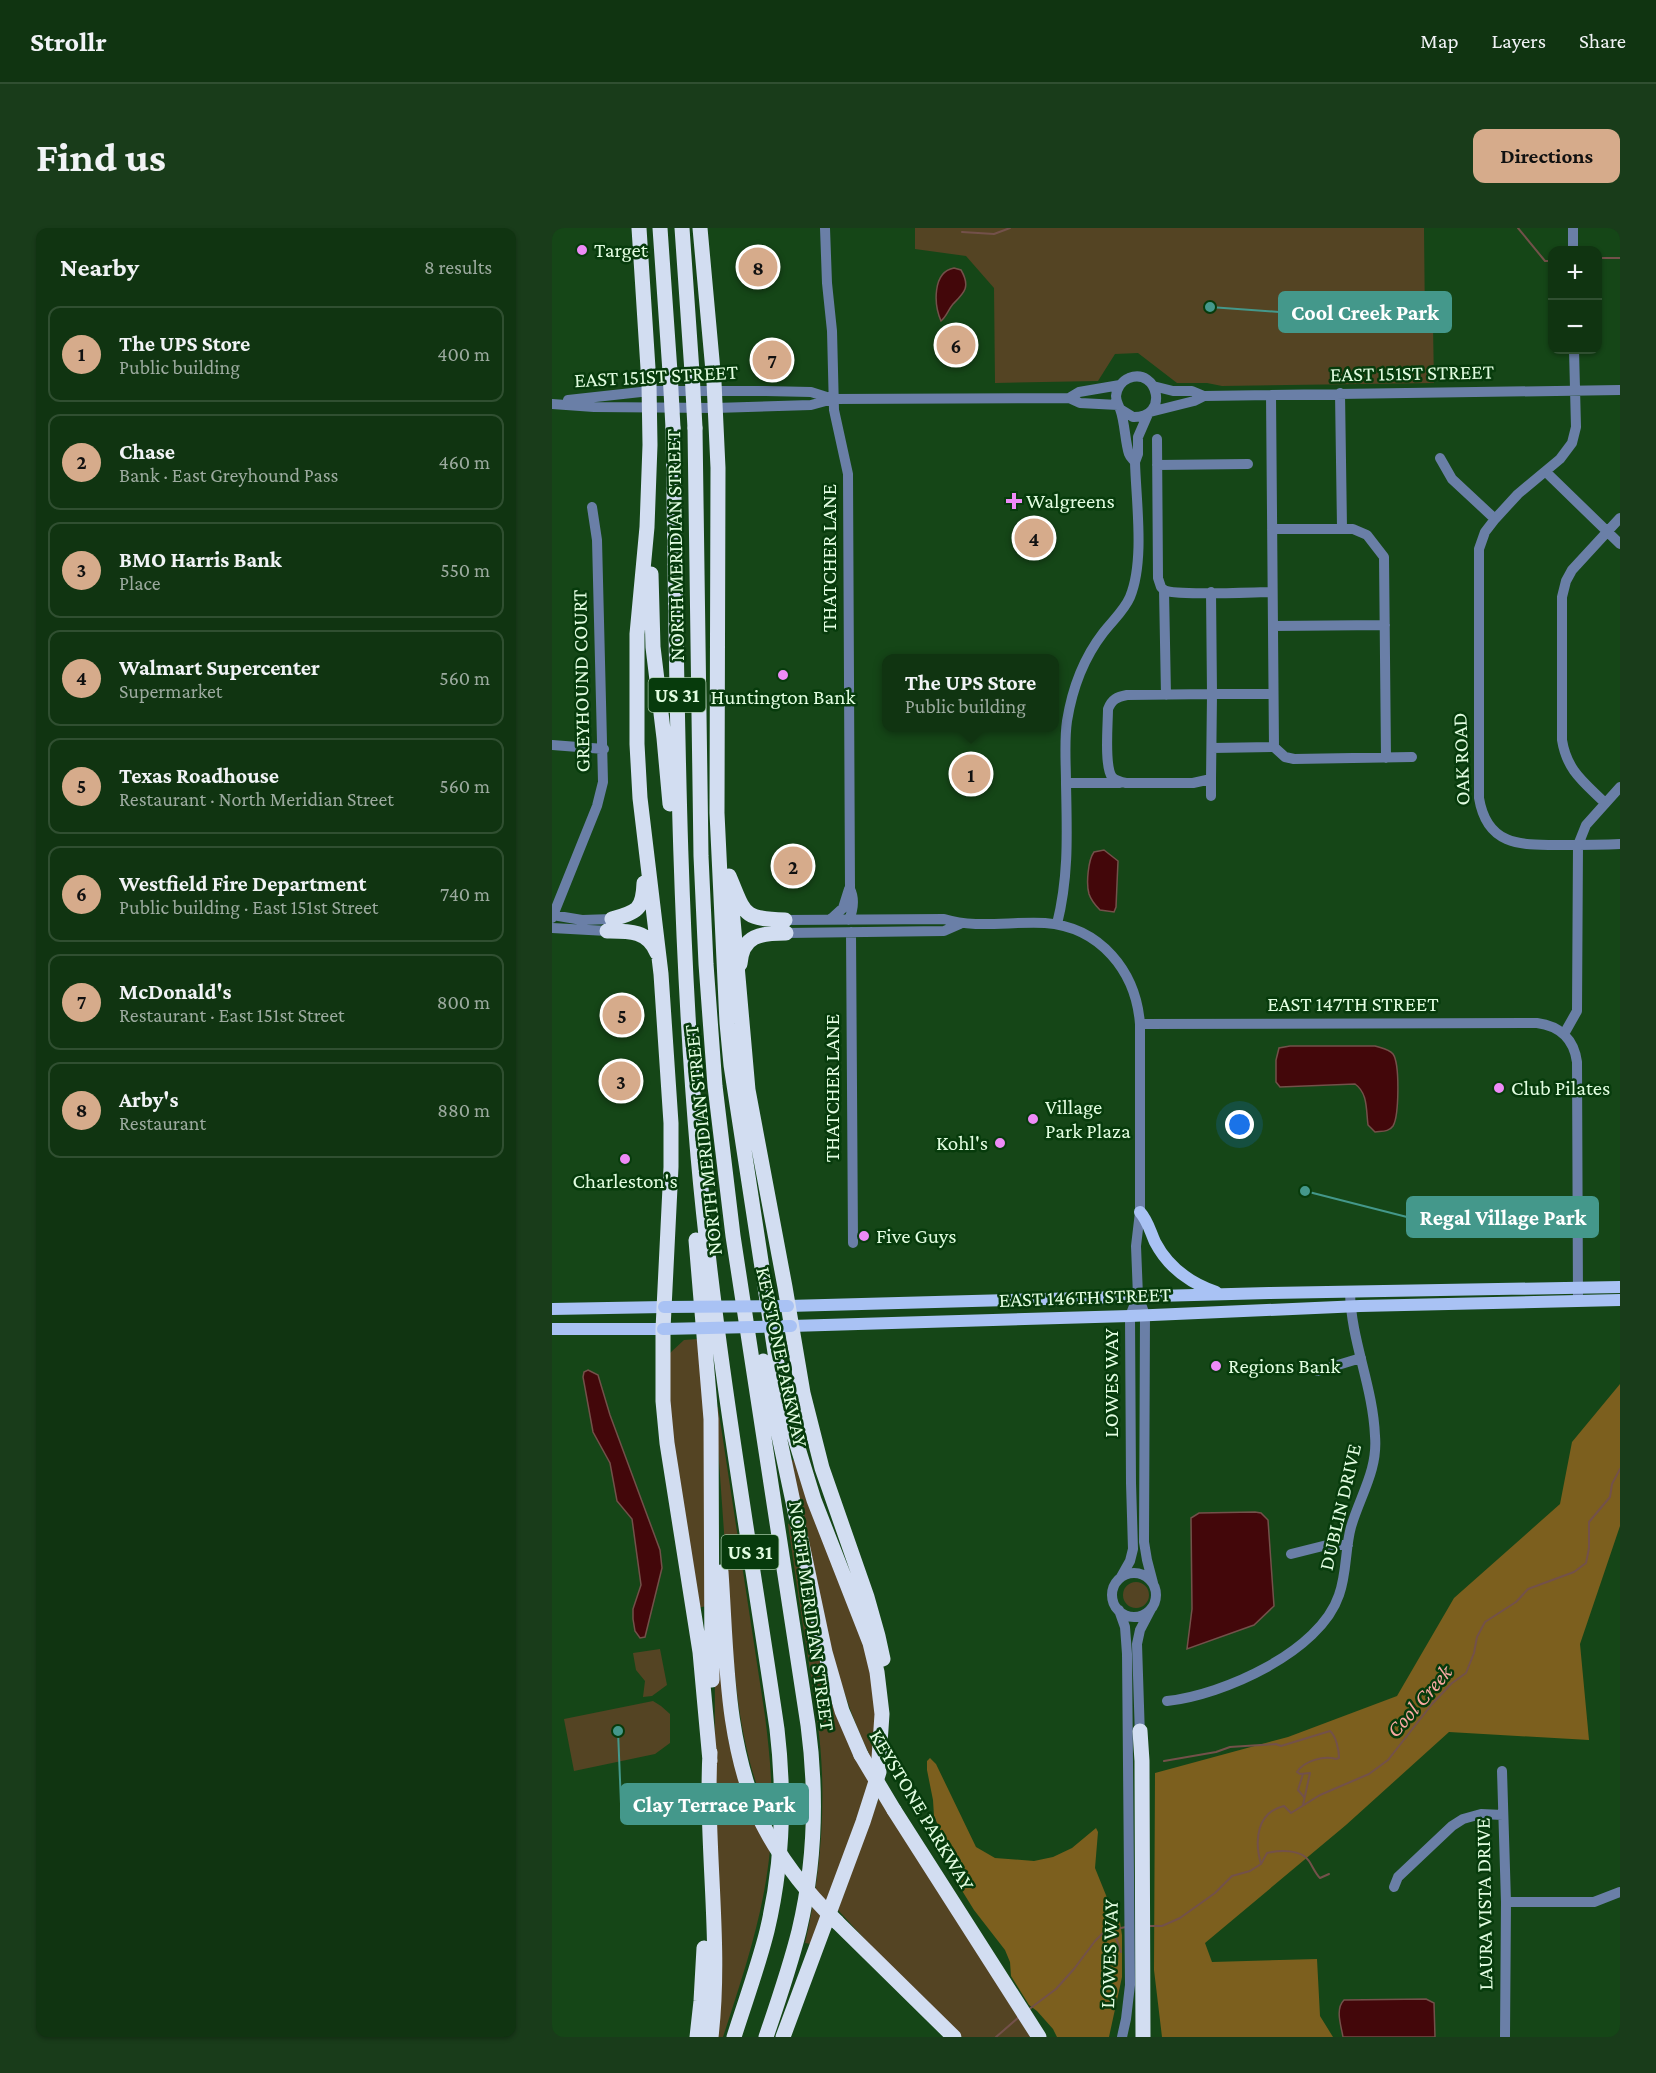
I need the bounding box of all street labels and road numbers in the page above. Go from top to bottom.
street label: EAST 151ST STREET [573,360,739,392]
street label: EAST 151ST STREET [1330,360,1495,386]
street label: NORTH MERIDIAN STREET [661,428,689,661]
street label: THATCHER LANE [817,484,841,632]
street label: GREYHOUND COURT [567,589,595,773]
road number: US 31 [648,678,706,712]
street label: OAK ROAD [1447,712,1475,806]
street label: EAST 147TH STREET [1267,992,1439,1016]
street label: THATCHER LANE [820,1014,844,1162]
street label: NORTH MERIDIAN STREET [679,1023,727,1257]
street label: KEYSTONE PARKWAY [751,1265,813,1450]
street label: EAST 146TH STREET [998,1282,1172,1312]
street label: LOWES WAY [1099,1327,1123,1438]
street label: DUBLIN DRIVE [1314,1441,1366,1573]
street label: NORTH MERIDIAN STREET [784,1499,840,1733]
road number: US 31 [722,1535,778,1569]
street label: KEYSTONE PARKWAY [865,1725,980,1895]
street label: LAURA VISTA DRIVE [1470,1817,1498,1991]
street label: LOWES WAY [1095,1898,1123,2009]

